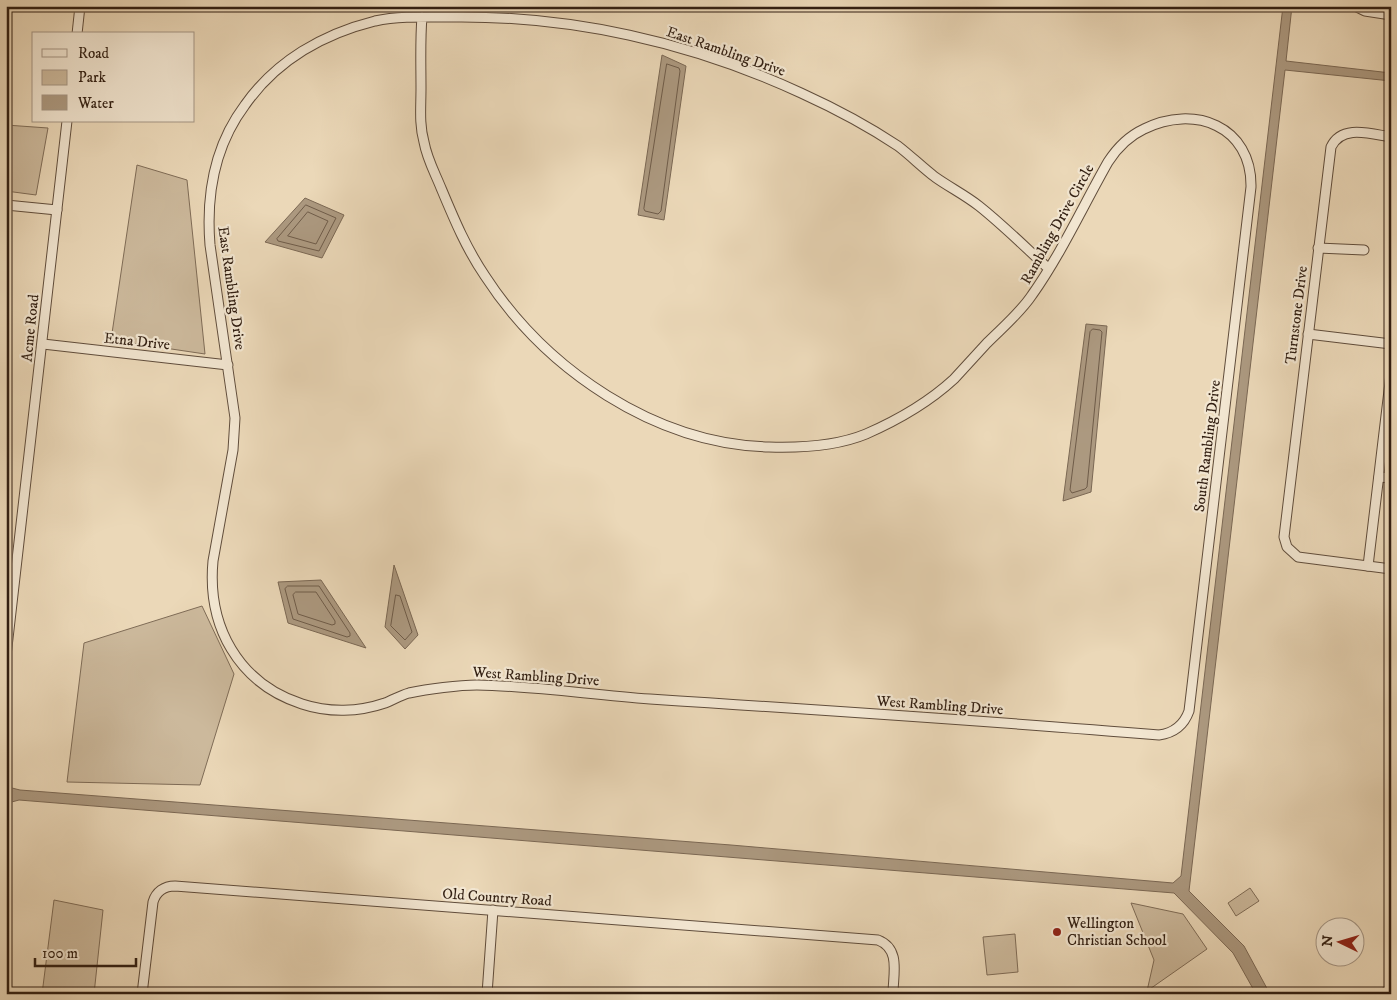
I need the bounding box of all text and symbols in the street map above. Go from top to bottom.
street label: East Rambling Drive [664,22,788,81]
legend [32,32,195,122]
text: Road [78,44,110,63]
text: Park [78,68,107,87]
text: Water [77,94,114,113]
street label: Rambling Drive Circle [1017,161,1098,288]
street label: East Rambling Drive [213,225,250,351]
street label: Turnstone Drive [1281,265,1312,365]
street label: Acme Road [18,293,44,363]
street label: Etna Drive [103,329,171,354]
street label: South Rambling Drive [1190,379,1225,513]
street label: West Rambling Drive [471,663,600,690]
street label: West Rambling Drive [875,692,1004,719]
street label: Old Country Road [442,884,553,911]
place label: Wellington Christian School [1066,914,1167,950]
north arrow [1314,918,1364,968]
marker: Wellington Christian School [1051,926,1063,938]
text: N [1319,934,1338,947]
scale bar [35,935,136,967]
text: 100 m [42,944,78,963]

